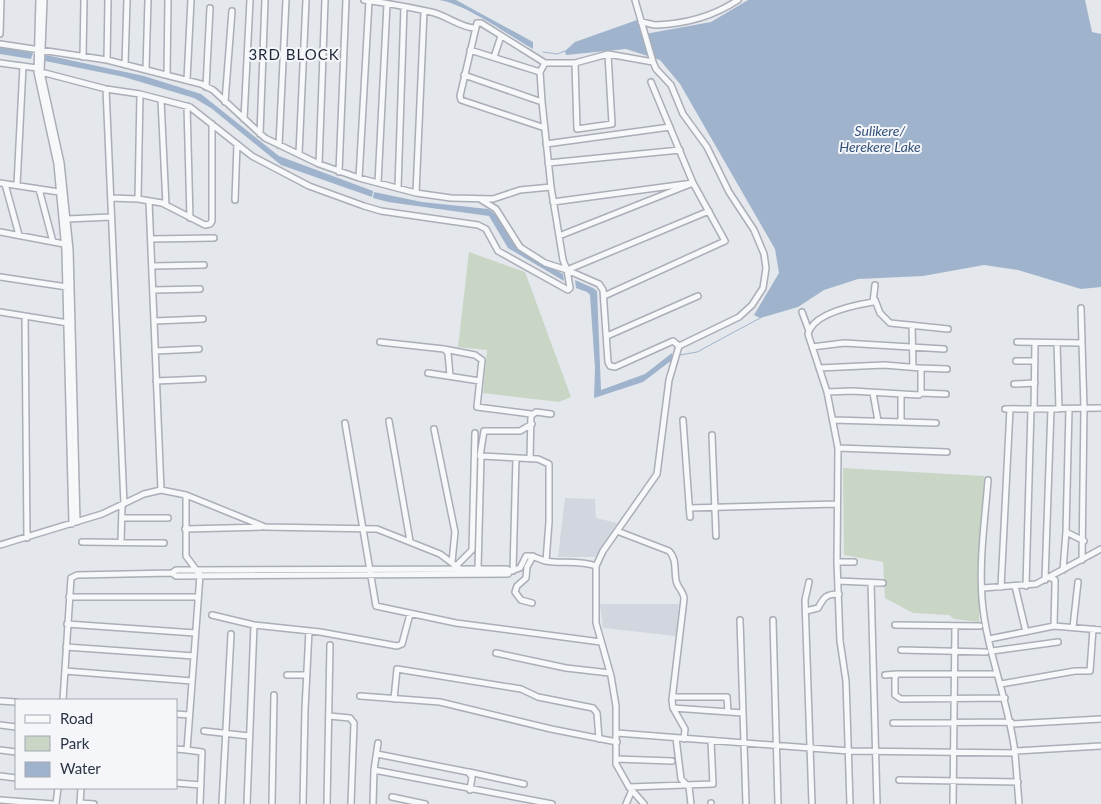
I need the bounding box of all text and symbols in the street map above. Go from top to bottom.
district label: 3RD BLOCK [248,45,340,63]
water label: Sulikere/ Herekere Lake [839,122,921,155]
legend [15,699,178,789]
text: Road [60,709,93,727]
text: Park [60,734,90,752]
text: Water [60,759,101,777]

